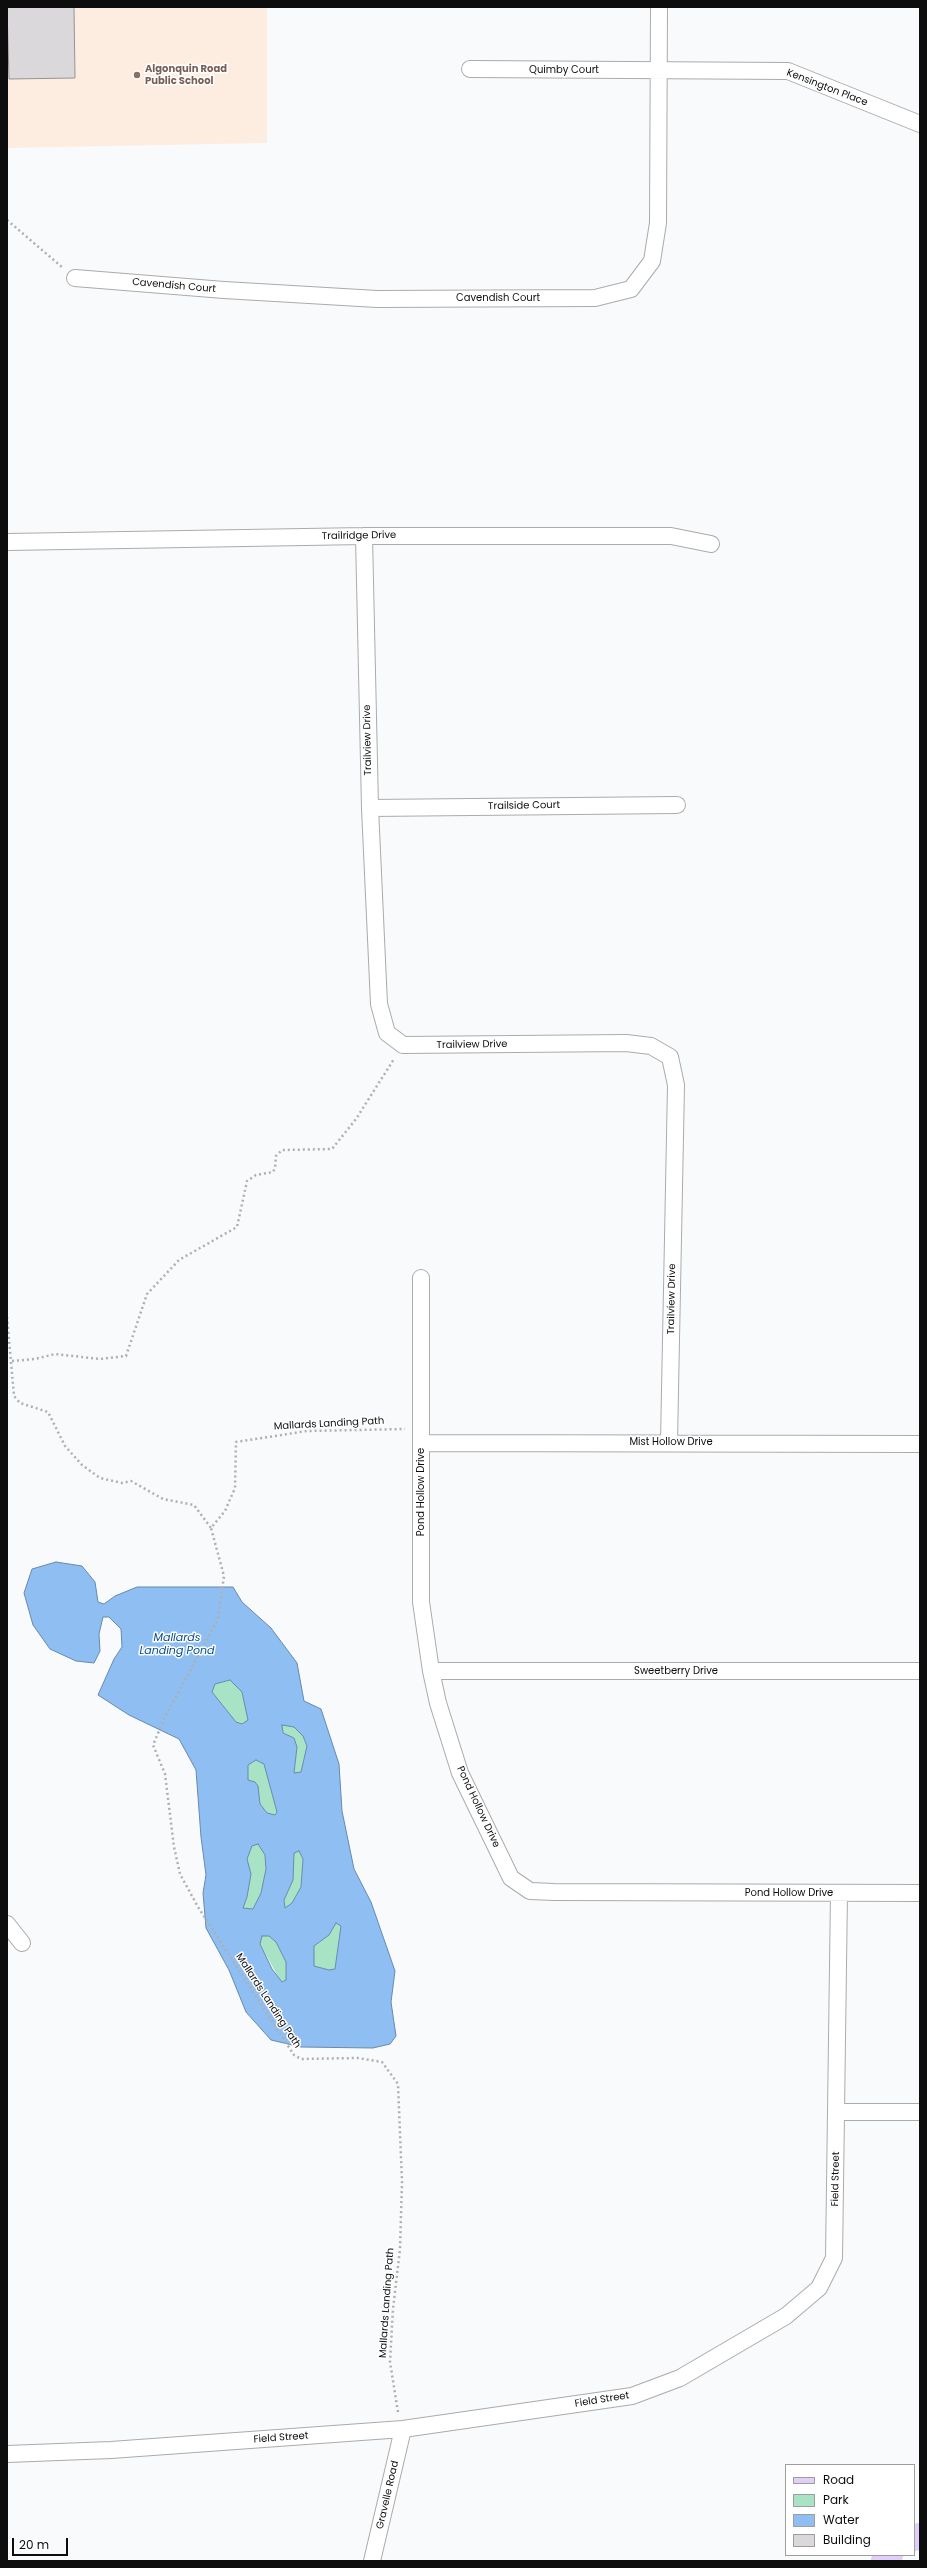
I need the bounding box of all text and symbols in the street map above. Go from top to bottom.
place label: Algonquin Road Public School [145,63,227,86]
street label: Quimby Court [529,64,599,76]
street label: Kensington Place [785,67,869,109]
marker: Algonquin Road Public School [132,70,142,80]
street label: Cavendish Court [132,276,216,296]
street label: Cavendish Court [456,292,540,304]
street label: Trailridge Drive [322,529,396,543]
street label: Trailview Drive [361,704,375,776]
street label: Trailside Court [488,799,560,813]
street label: Trailview Drive [436,1038,508,1052]
street label: Trailview Drive [665,1263,679,1335]
street label: Mallards Landing Path [273,1415,385,1433]
street label: Mist Hollow Drive [629,1436,713,1448]
street label: Pond Hollow Drive [415,1448,427,1536]
water label: Mallards Landing Pond [139,1631,215,1657]
street label: Sweetberry Drive [634,1665,718,1677]
street label: Pond Hollow Drive [454,1764,502,1850]
street label: Pond Hollow Drive [745,1887,833,1899]
street label: Mallards Landing Path [233,1951,303,2051]
street label: Field Street [830,2151,842,2207]
street label: Mallards Landing Path [377,2247,397,2359]
street label: Field Street [574,2390,630,2410]
street label: Field Street [253,2430,309,2446]
street label: Gravelle Road [374,2460,402,2530]
legend [785,2464,915,2556]
text: Road [823,2471,854,2488]
text: Park [823,2491,849,2508]
text: Water [823,2511,859,2528]
scale bar [14,2530,70,2556]
text: Building [823,2531,871,2548]
text: 20 m [19,2536,49,2553]

